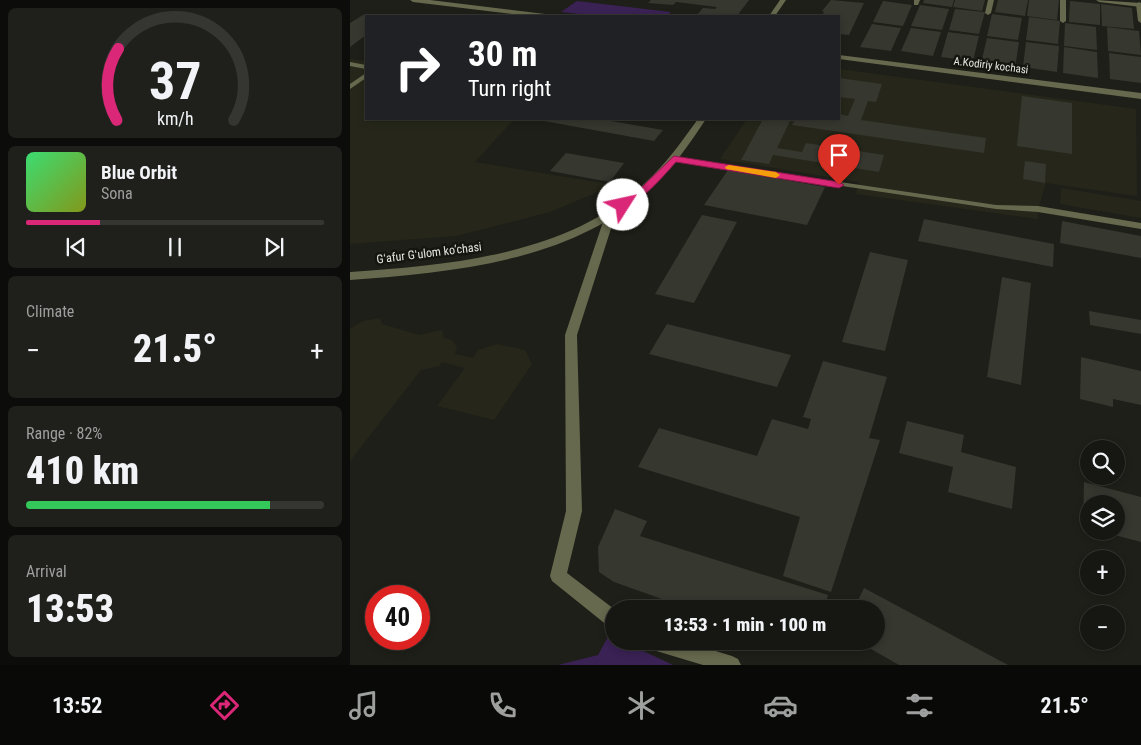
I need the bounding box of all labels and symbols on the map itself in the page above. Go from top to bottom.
street label: A.Kodiriy kochasi [953,54,1029,77]
pin [818,134,860,185]
position arrow [596,178,648,230]
street label: Gʻafur Gʻulom ko’chasi [376,240,482,266]
speed limit sign: 40 [365,585,430,650]

